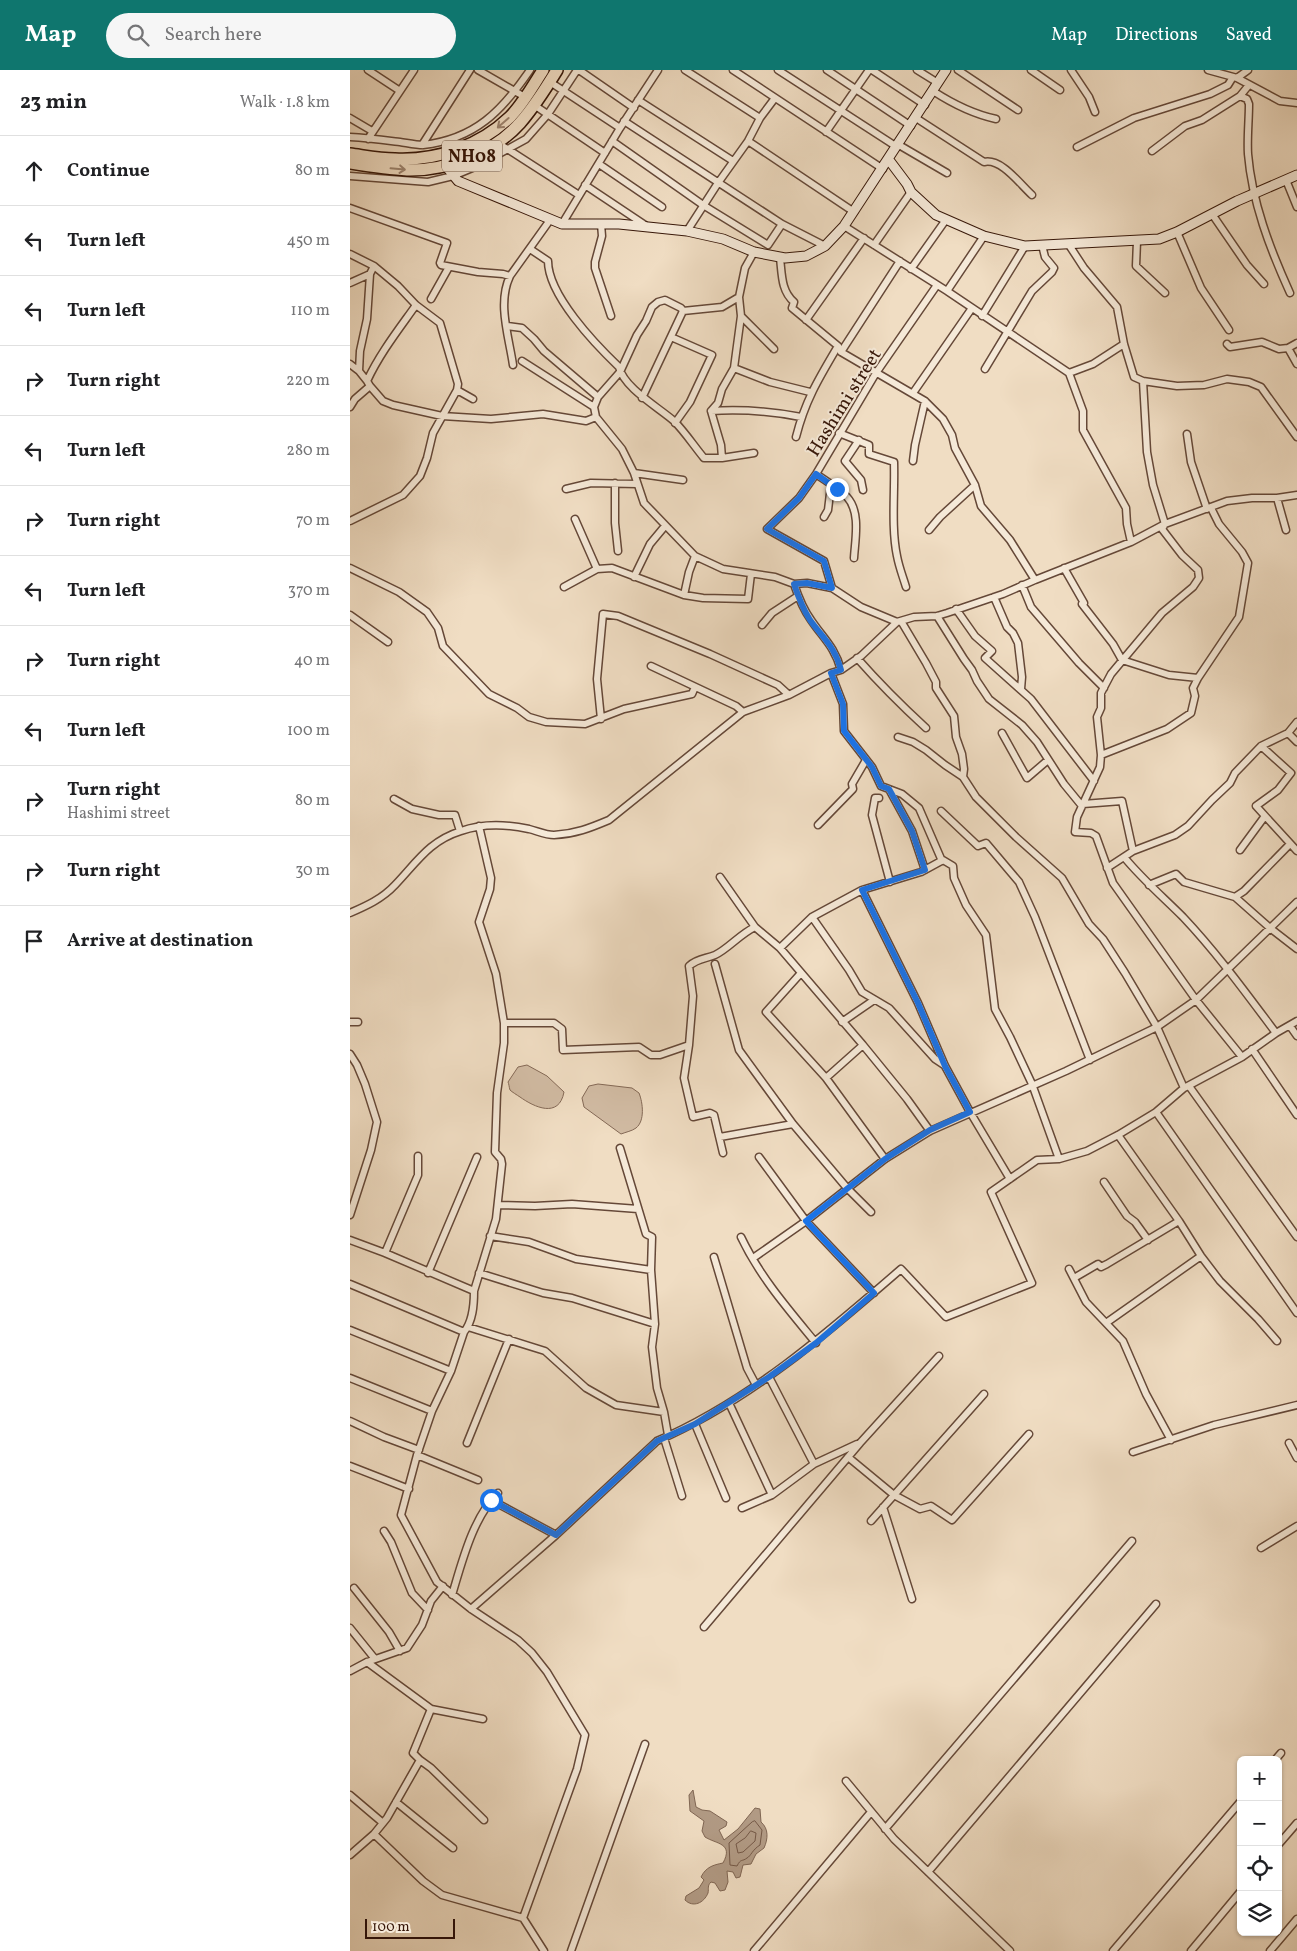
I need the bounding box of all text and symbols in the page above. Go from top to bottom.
search box [106,13,456,58]
text: Map [25,18,76,52]
icon: search [124,21,152,49]
text: Search here [164,22,262,48]
text: Map [1051,23,1087,48]
text: Directions [1115,23,1198,48]
text: Saved [1226,23,1272,48]
text: 23 min [20,88,87,117]
text: Walk · 1.8 km [240,92,330,114]
one-way arrow [497,117,510,128]
road number: NH08 [442,140,502,172]
icon: ahead [20,157,48,185]
text: Continue [67,158,150,184]
text: 80 m [295,160,330,182]
one-way arrow [390,164,406,174]
icon: left [20,227,48,255]
text: Turn left [67,228,146,254]
text: 450 m [287,230,330,252]
icon: left [20,297,48,325]
text: Turn left [67,298,146,324]
text: 110 m [291,300,330,322]
street label: Hashimi street [801,344,888,462]
icon: right [20,367,48,395]
text: Turn right [67,368,160,394]
text: 220 m [286,370,330,392]
icon: left [20,437,48,465]
text: Turn left [67,438,146,464]
text: 280 m [286,440,330,462]
route end [826,478,849,501]
icon: right [20,507,48,535]
text: Turn right [67,508,160,534]
text: 70 m [296,510,330,532]
icon: left [20,577,48,605]
text: Turn left [67,578,146,604]
text: 370 m [288,580,330,602]
icon: right [20,647,48,675]
text: Turn right [67,648,160,674]
text: 40 m [294,650,330,672]
icon: left [20,717,48,745]
text: Turn left [67,718,146,744]
text: 100 m [287,720,330,742]
text: Turn right [67,777,160,803]
icon: right [20,787,48,815]
text: 80 m [295,790,330,812]
text: Hashimi street [67,803,170,825]
icon: right [20,857,48,885]
text: Turn right [67,858,160,884]
text: 30 m [295,860,330,882]
icon: arrive [20,927,48,955]
text: Arrive at destination [67,928,253,954]
route start [480,1489,503,1512]
map controls [1237,1756,1282,1936]
button: + [1237,1756,1282,1801]
button: − [1237,1801,1282,1846]
button: locate [1237,1846,1282,1891]
button: layers [1237,1891,1282,1936]
scale bar [365,1916,455,1939]
text: 100 m [372,1918,410,1937]

